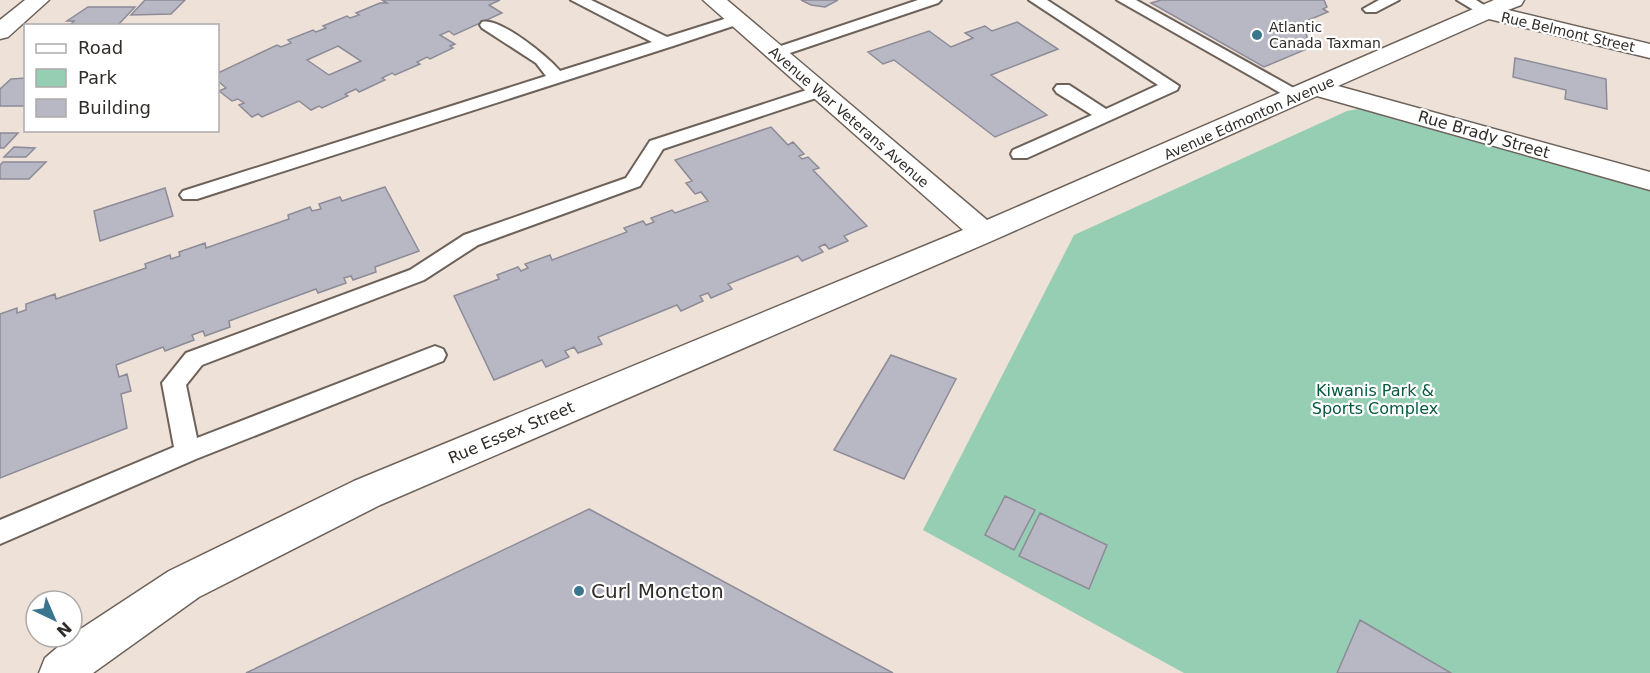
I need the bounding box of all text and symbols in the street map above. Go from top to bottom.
street label: Rue Belmont Street [1500,9,1637,55]
place label: Atlantic Canada Taxman [1269,19,1381,51]
legend [24,24,219,132]
marker: Atlantic Canada Taxman [1250,28,1264,42]
text: Road [78,37,123,58]
street label: Avenue War Veterans Avenue [766,43,932,191]
text: Park [78,67,117,88]
street label: Avenue Edmonton Avenue [1161,73,1337,163]
text: Building [78,97,151,118]
street label: Rue Brady Street [1416,107,1552,162]
park label: Kiwanis Park & Sports Complex [1312,381,1438,418]
street label: Rue Essex Street [445,397,577,468]
place label: Curl Moncton [591,579,724,603]
marker: Curl Moncton [572,584,586,598]
north arrow [24,589,84,649]
text: N [53,618,75,641]

